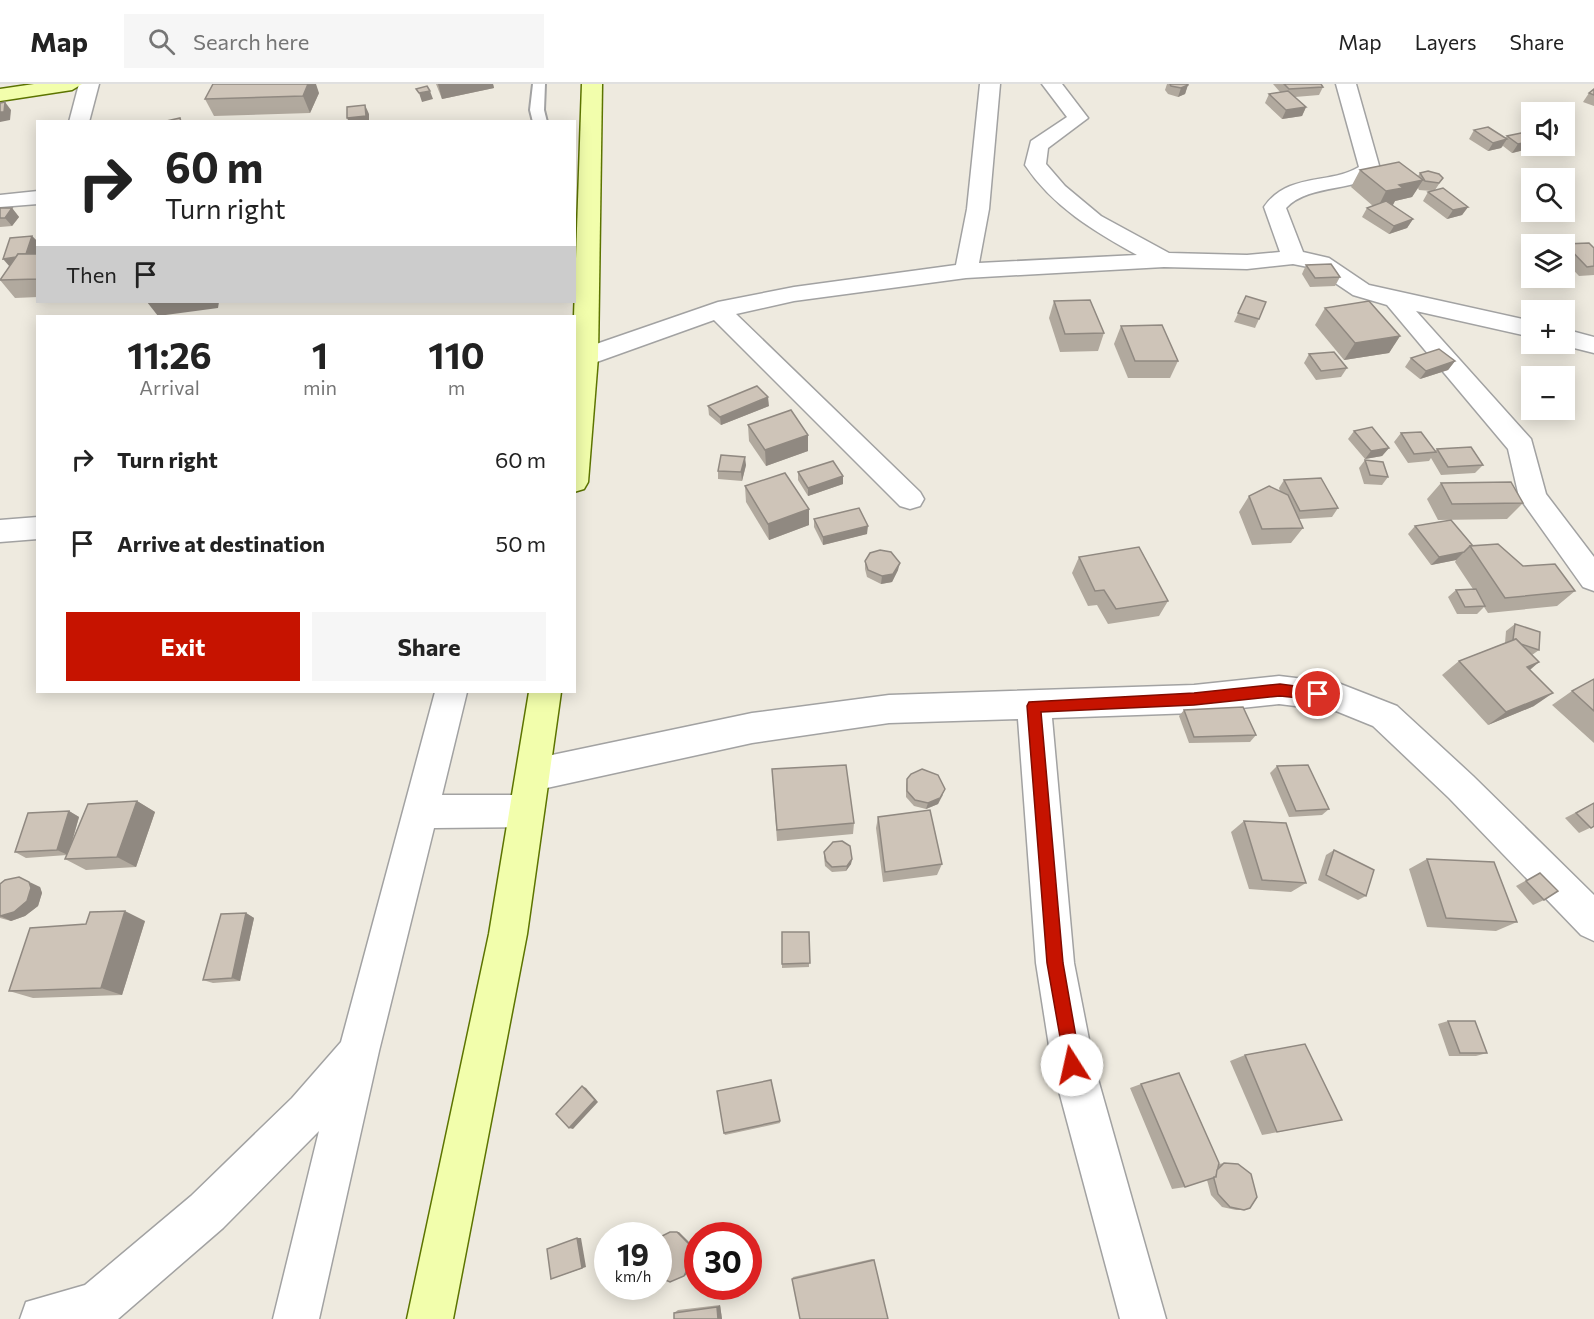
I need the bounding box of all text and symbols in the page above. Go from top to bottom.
search box [124,14,544,68]
text: Map [30,24,88,58]
icon: search [145,25,178,58]
text: Search here [193,28,309,55]
text: Map [1338,29,1382,54]
text: Layers [1415,29,1477,54]
text: Share [1510,29,1564,54]
map controls [1521,102,1575,420]
button: sound [1521,102,1575,156]
text: 60 m [165,140,264,192]
icon: right [66,144,144,222]
button: search [1521,168,1575,222]
text: Turn right [165,192,285,225]
button: layers [1521,234,1575,288]
icon: arrive [129,258,162,291]
text: Then [66,261,117,288]
button: + [1521,300,1575,354]
text: 11:26 [127,332,212,376]
text: 1 [312,332,328,376]
text: 110 [428,332,485,376]
button: − [1521,366,1575,420]
text: Arrival [139,375,200,399]
text: min [303,375,337,399]
text: m [448,375,465,399]
icon: right [66,443,99,476]
text: Turn right [117,446,218,473]
text: 60 m [495,446,546,473]
icon: arrive [66,527,99,560]
text: Arrive at destination [117,530,325,557]
text: 50 m [496,530,546,557]
button: Exit [66,612,300,681]
button: Share [312,612,546,681]
pin [1292,668,1343,719]
icon: arrive [1301,677,1334,710]
position arrow [1040,1033,1104,1097]
speed limit sign: 30 [684,1222,762,1300]
text: 19 [617,1235,649,1272]
text: km/h [615,1267,651,1285]

